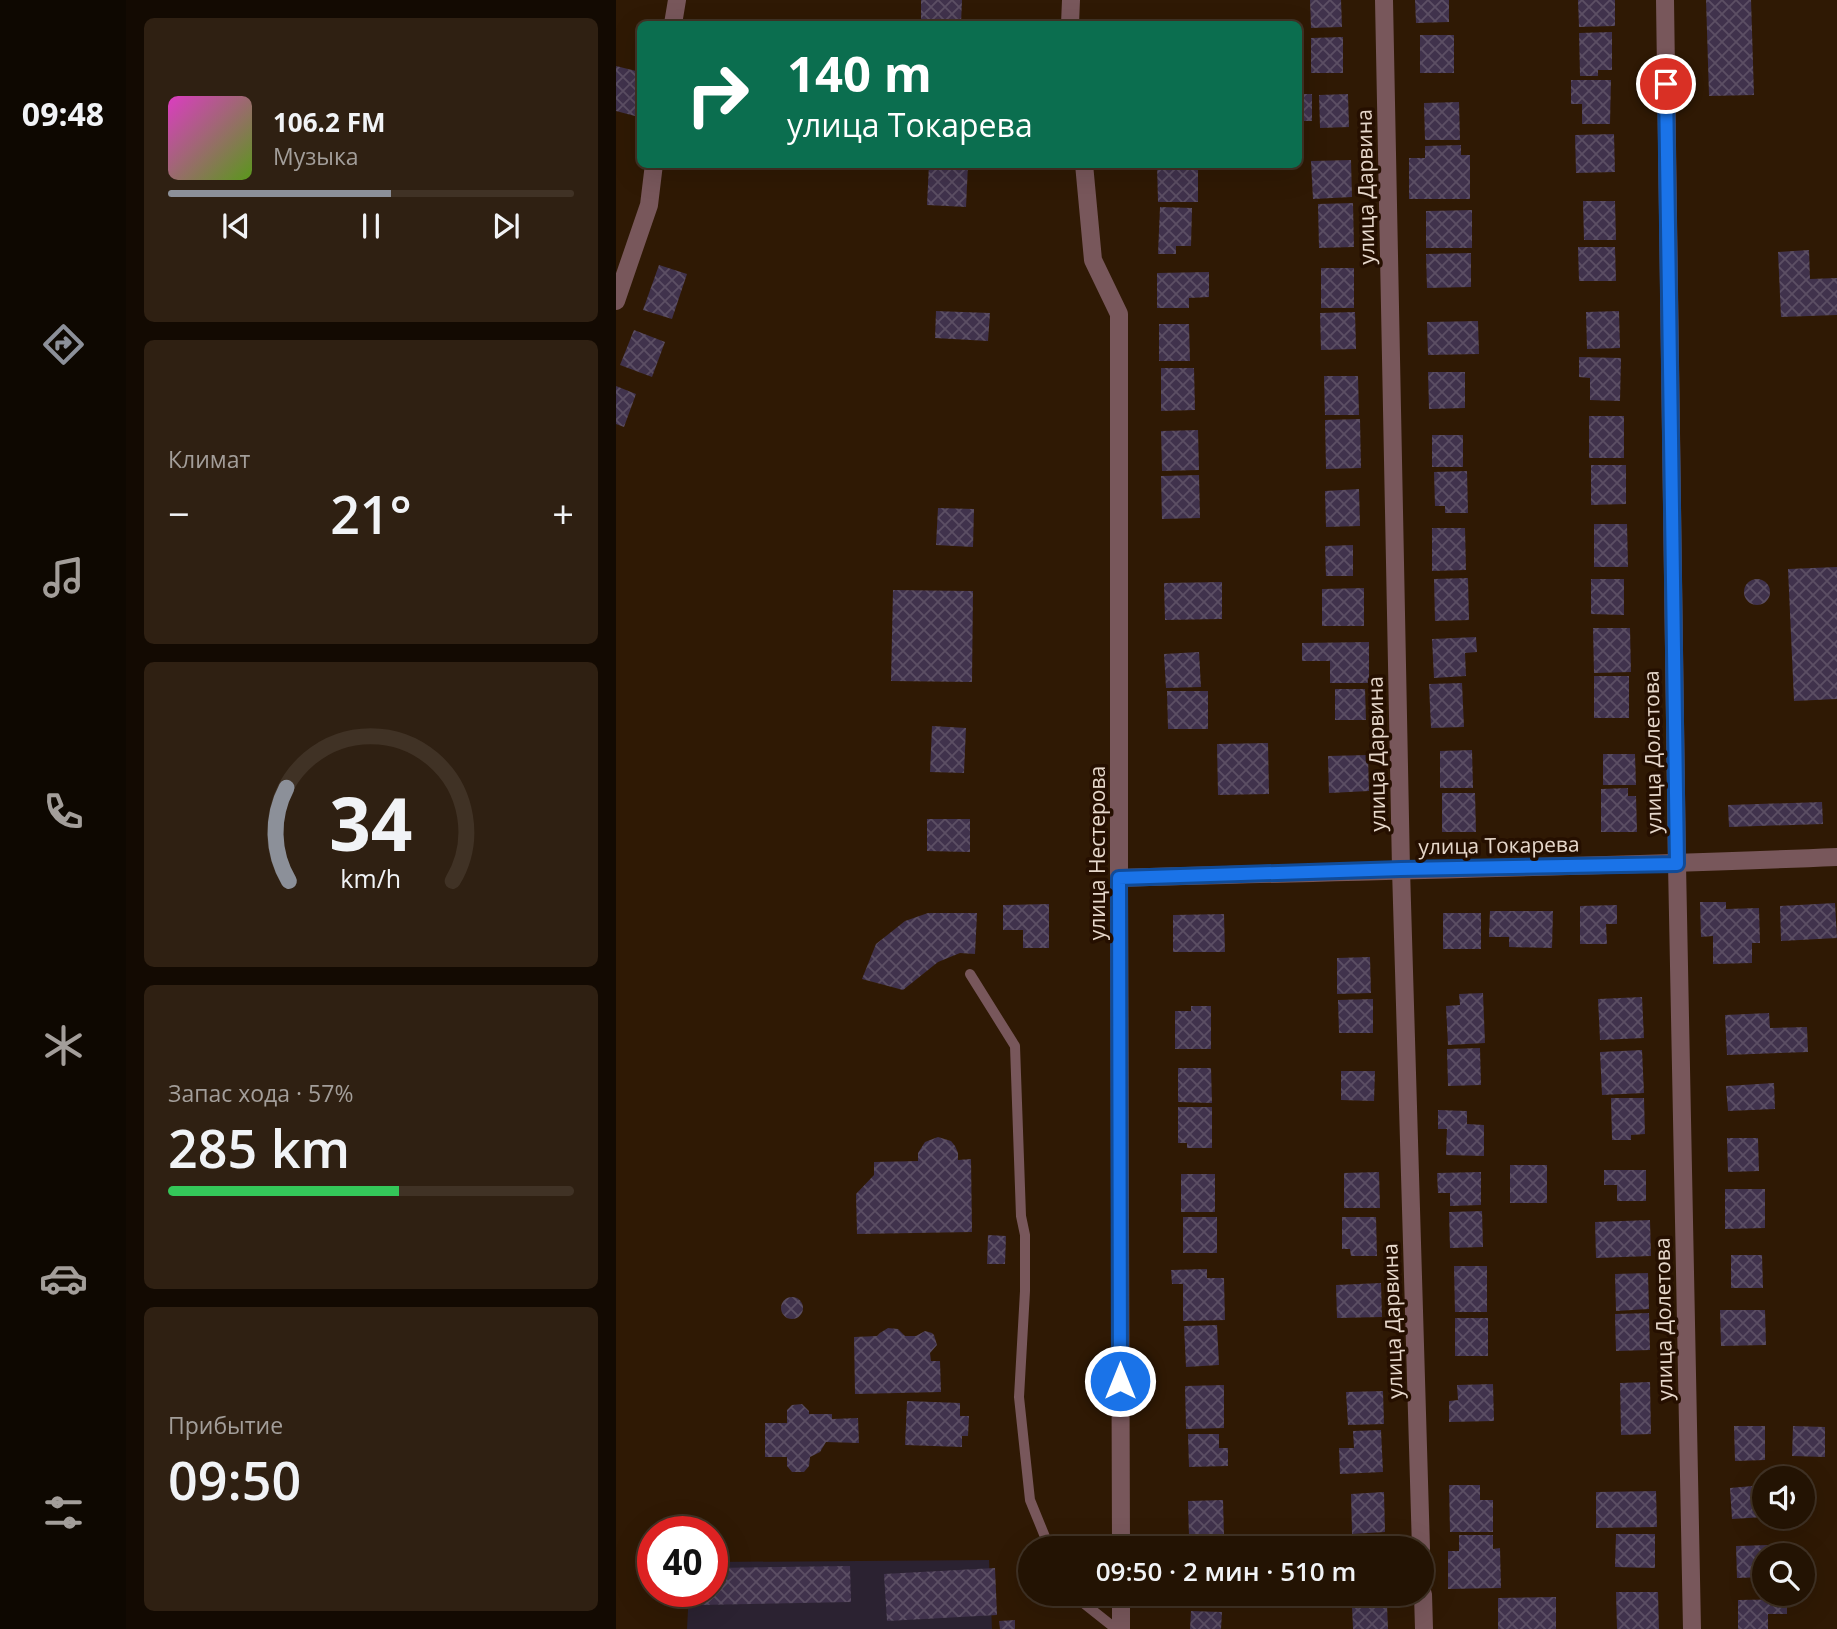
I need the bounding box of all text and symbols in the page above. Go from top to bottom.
text: 140 m [787,40,932,106]
icon: right [672,49,763,140]
pin [1636,54,1696,114]
icon: arrive [1647,65,1685,103]
text: 09:48 [22,92,104,135]
text: улица Токарева [787,103,1033,146]
text: 106.2 FM [273,104,385,140]
street label: улица Дарвина [1350,109,1380,265]
text: Музыка [273,140,359,172]
icon: previous [217,207,255,245]
icon: pause [352,207,390,245]
icon: next [487,207,525,245]
icon: directions [39,320,88,369]
text: Климат [168,443,250,475]
text: 21° [330,478,412,549]
text: − [168,487,190,539]
text: + [552,487,574,539]
icon: music [39,553,88,602]
street label: улица Долетова [1637,670,1667,834]
street label: улица Дарвина [1361,676,1391,832]
street label: улица Нестерова [1083,766,1111,940]
text: 34 [329,773,413,872]
icon: phone [39,787,88,836]
street label: улица Токарева [1418,830,1580,860]
text: km/h [341,860,401,894]
icon: climate [39,1021,88,1070]
text: Запас хода · 57% [168,1077,353,1109]
text: 285 km [168,1112,350,1183]
street label: улица Долетова [1648,1237,1678,1401]
street label: улица Дарвина [1375,1243,1409,1399]
icon: car [39,1254,88,1303]
position arrow [1083,1344,1157,1418]
text: Прибытие [168,1409,283,1441]
text: 09:50 [168,1444,301,1515]
map controls [1752,1466,1815,1606]
button: sound [1752,1466,1815,1529]
icon: filters [39,1488,88,1537]
speed limit sign: 40 [637,1516,728,1607]
button: search [1752,1543,1815,1606]
text: 09:50 · 2 мин · 510 m [1096,1553,1356,1589]

